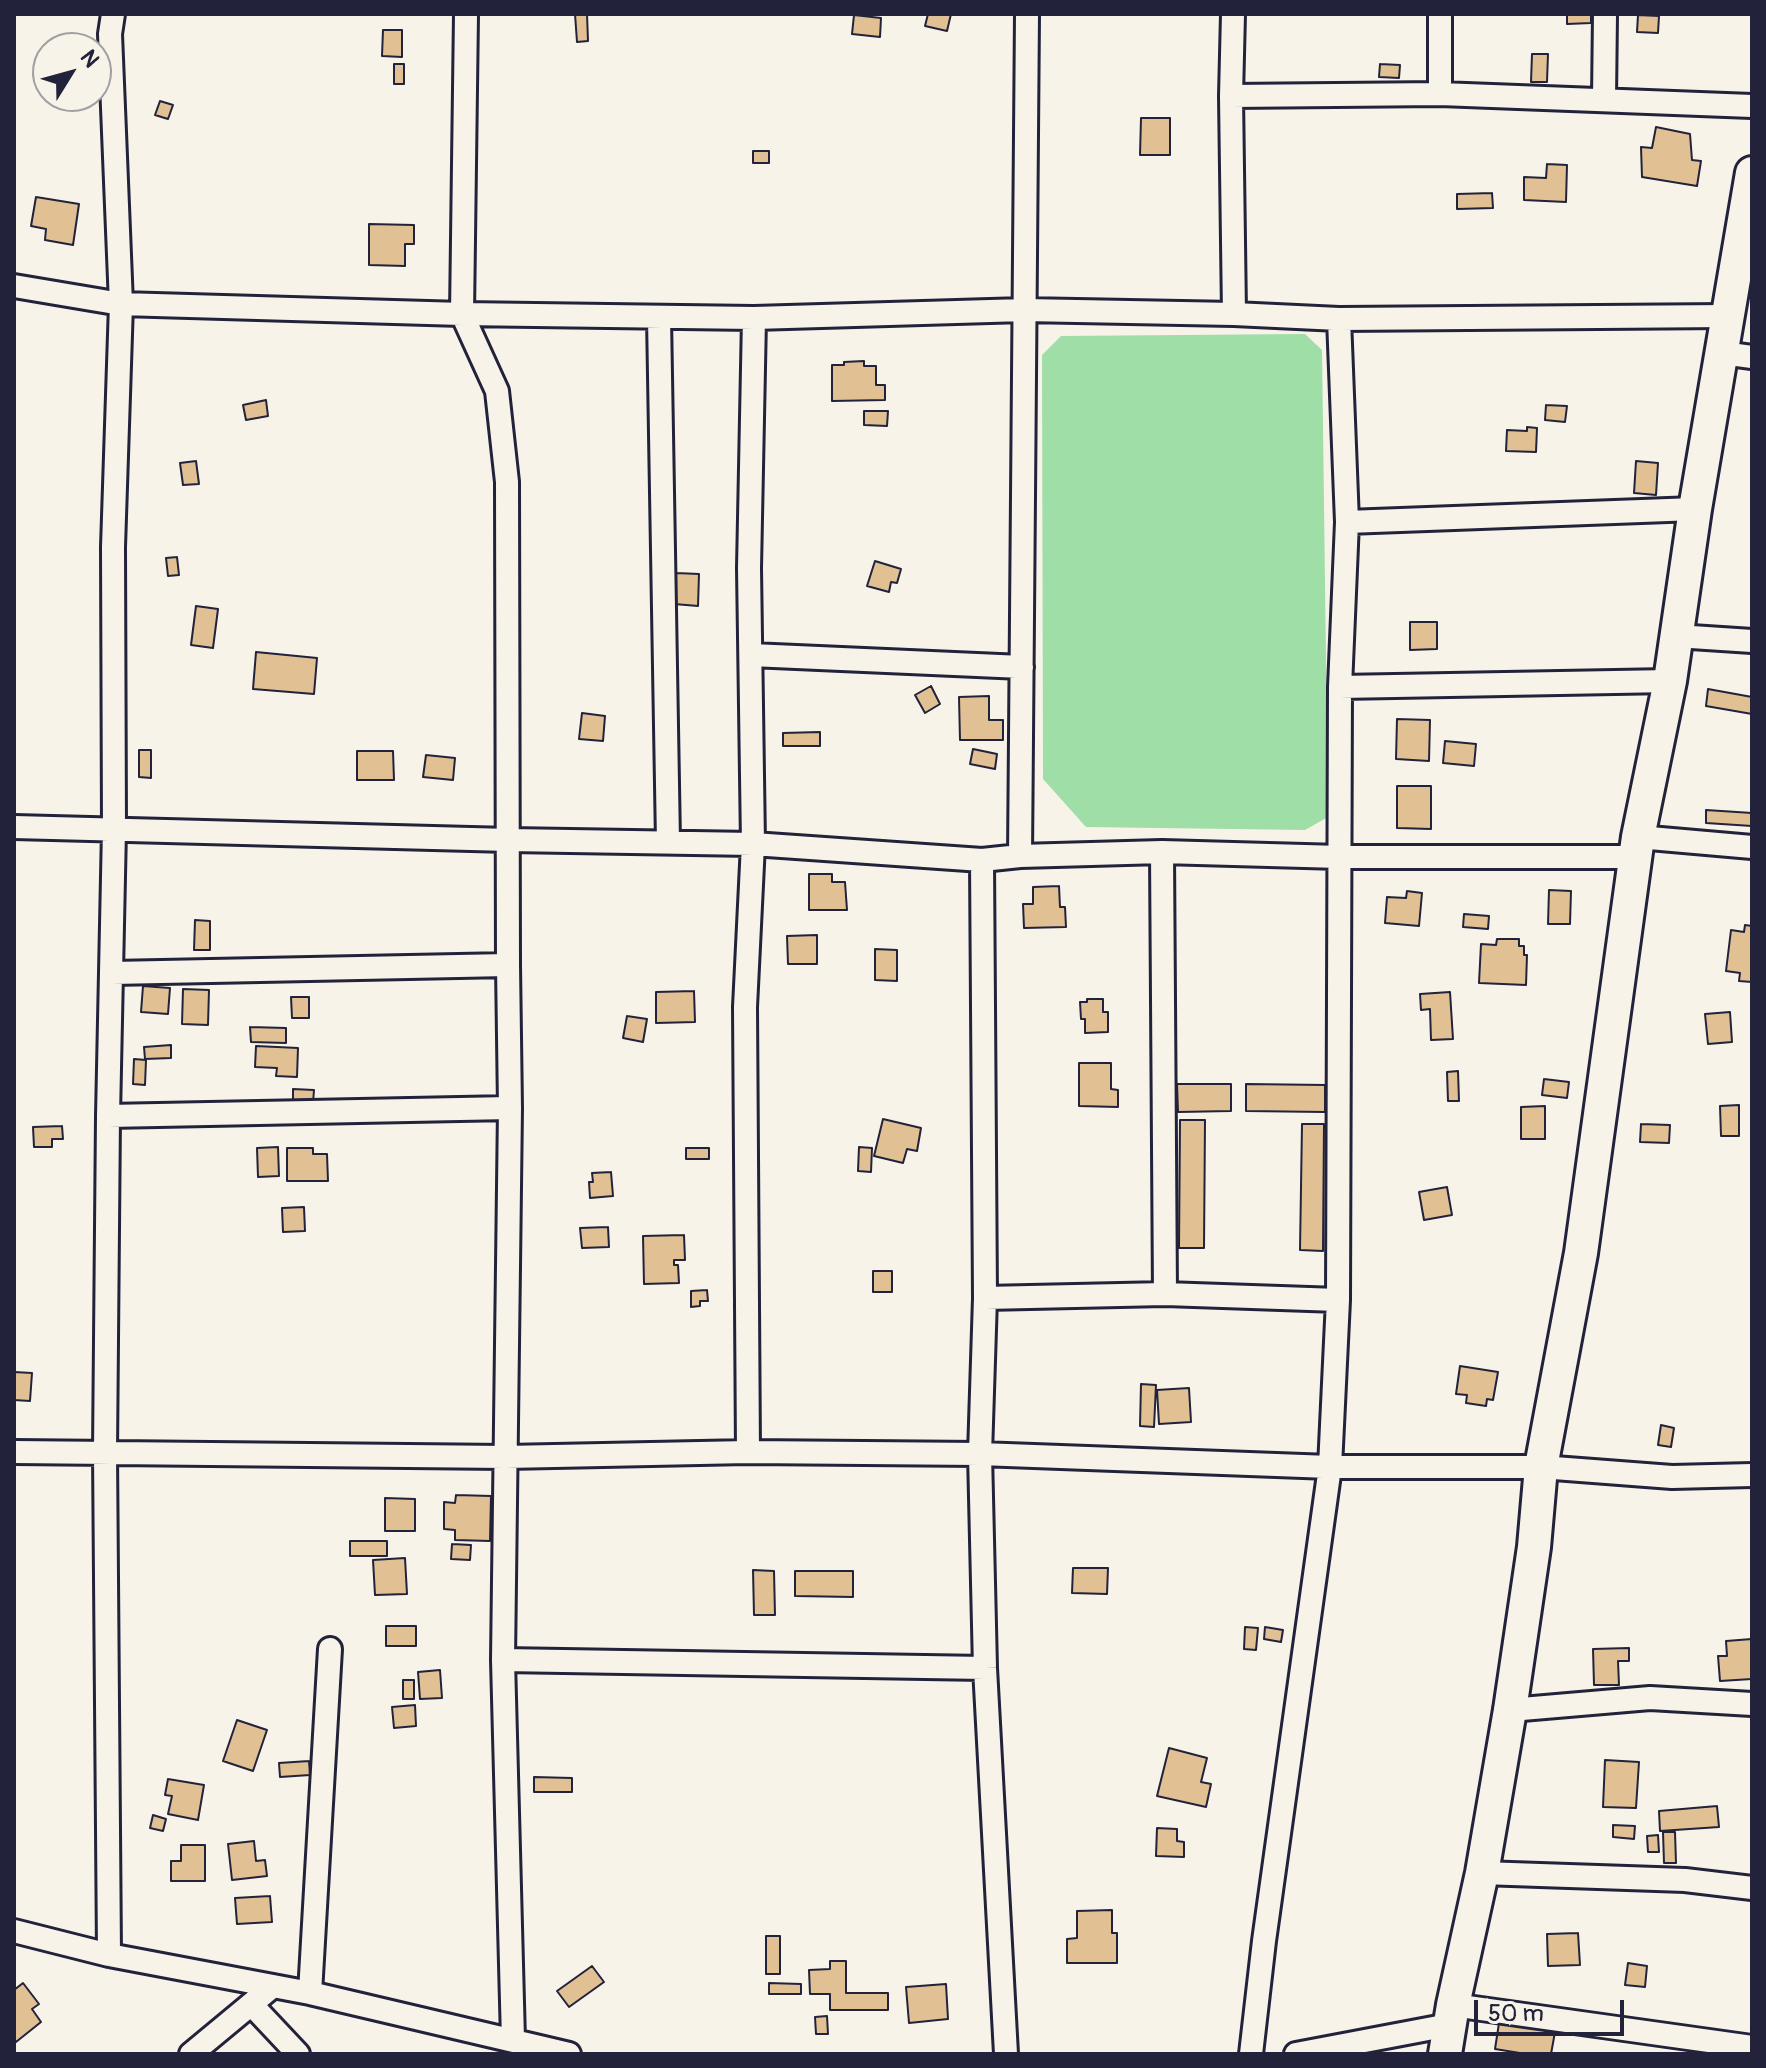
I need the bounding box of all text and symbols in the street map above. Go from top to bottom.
north arrow [32,32,112,112]
text: N [74,44,105,73]
scale bar [1478,1984,1628,2034]
text: 50 m [1488,1999,1544,2028]

